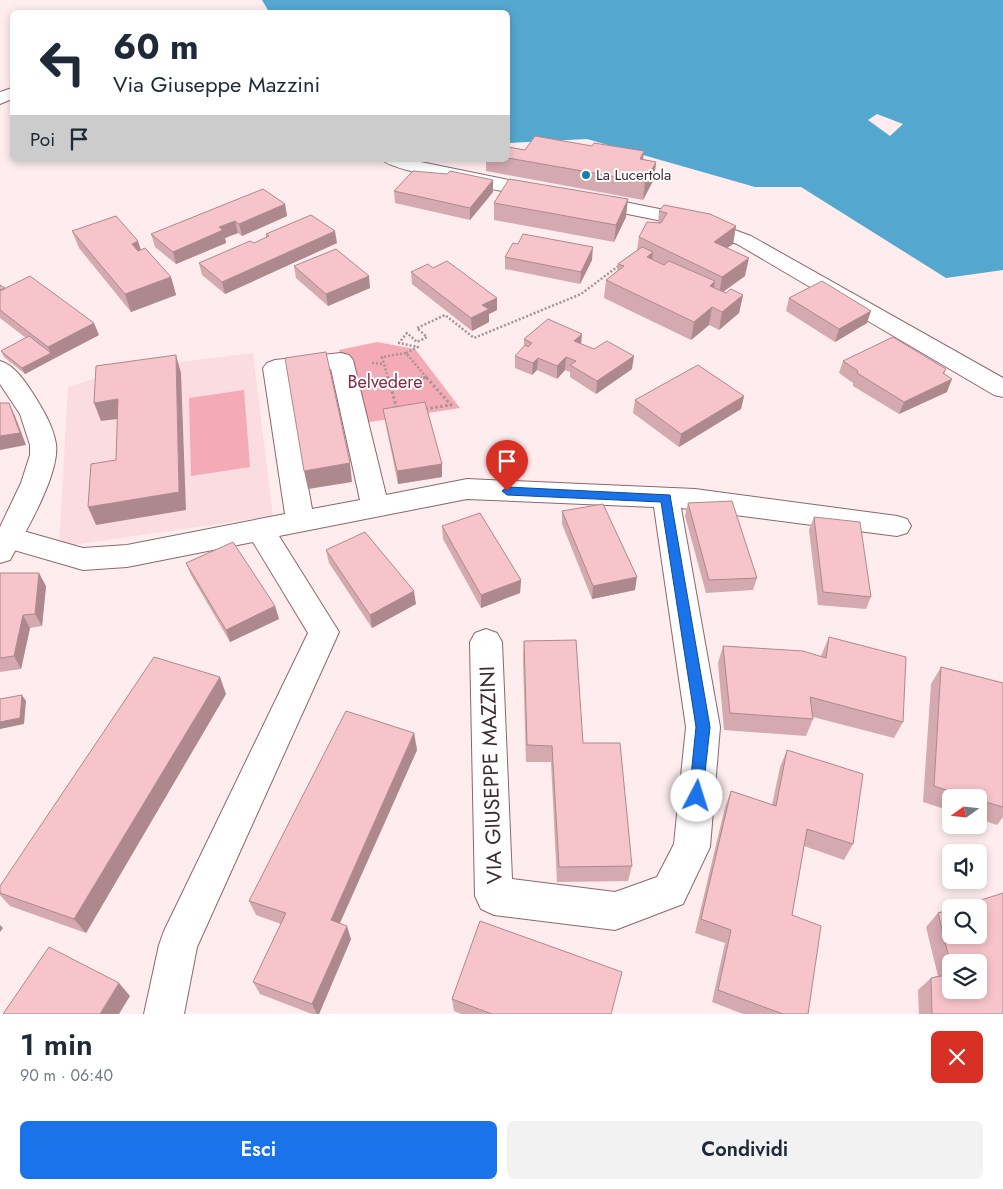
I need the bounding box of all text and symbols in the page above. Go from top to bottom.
text: 60 m [113,22,199,72]
icon: left [30,30,95,95]
text: Via Giuseppe Mazzini [113,68,320,100]
icon: arrive [65,125,93,153]
text: Poi [30,126,55,153]
place label: La Lucertola [596,164,671,186]
marker: La Lucertola [580,169,592,181]
park label: Belvedere [347,369,423,395]
pin [486,440,528,491]
icon: arrive [493,447,521,475]
street label: VIA GIUSEPPE MAZZINI [472,666,510,884]
position arrow [670,769,722,821]
north arrow [942,789,988,834]
map controls [942,789,987,999]
button: sound [942,844,987,889]
button: search [942,899,987,944]
button: layers [942,954,987,999]
text: 1 min [20,1023,93,1066]
button: close [931,1031,983,1083]
text: 90 m · 06:40 [20,1064,113,1087]
button: Esci [20,1121,497,1179]
button: Condividi [507,1121,983,1179]

